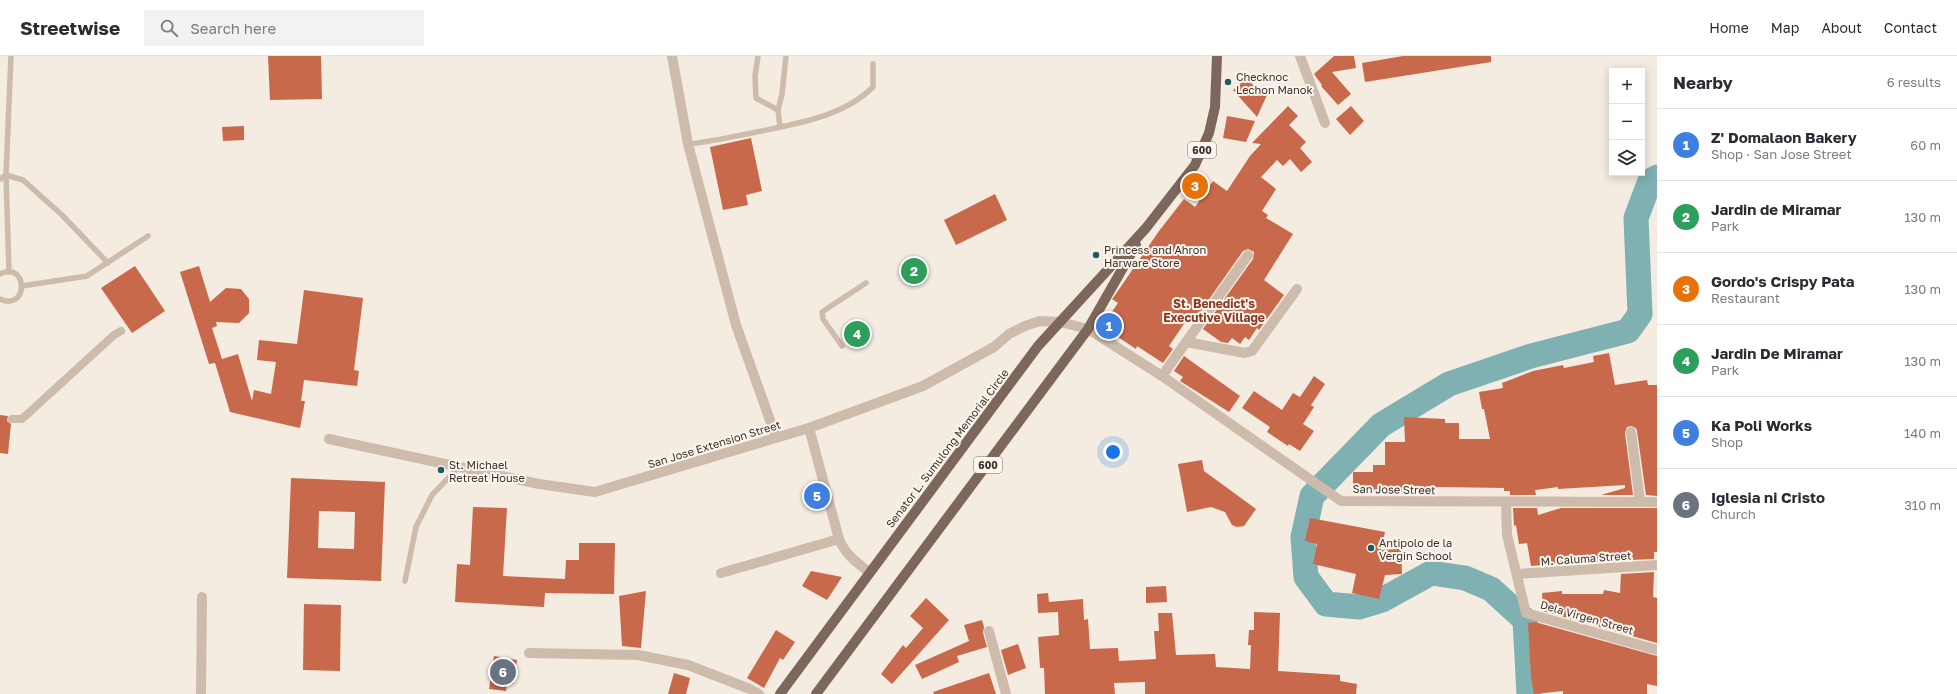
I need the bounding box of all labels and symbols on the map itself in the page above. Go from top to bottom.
place label: Checknoc Lechon Manok [1236,70,1313,96]
marker: Checknoc Lechon Manok [1223,77,1233,87]
road number: 600 [1188,142,1216,158]
pin: 3 [1182,171,1208,201]
place label: Princess and Ahron Harware Store [1104,243,1206,269]
marker: Princess and Ahron Harware Store [1091,250,1101,260]
pin: 2 [901,256,927,286]
district label: St. Benedict's Executive Village [1163,296,1265,325]
pin: 1 [1096,311,1122,341]
pin: 4 [844,319,870,349]
street label: Senator L. Sumulong Memorial Circle [883,366,1011,530]
street label: San Jose Extension Street [646,418,782,470]
your location [1103,442,1123,462]
road number: 600 [974,457,1002,473]
place label: St. Michael Retreat House [449,458,525,484]
marker: St. Michael Retreat House [436,465,446,475]
pin: 5 [804,481,830,511]
street label: San Jose Street [1352,482,1436,496]
place label: Antipolo de la Vergin School [1379,536,1452,562]
marker: Antipolo de la Vergin School [1366,543,1376,553]
street label: M. Caluma Street [1540,548,1632,568]
street label: Dela Virgen Street [1539,597,1635,637]
pin: 6 [490,657,516,687]

